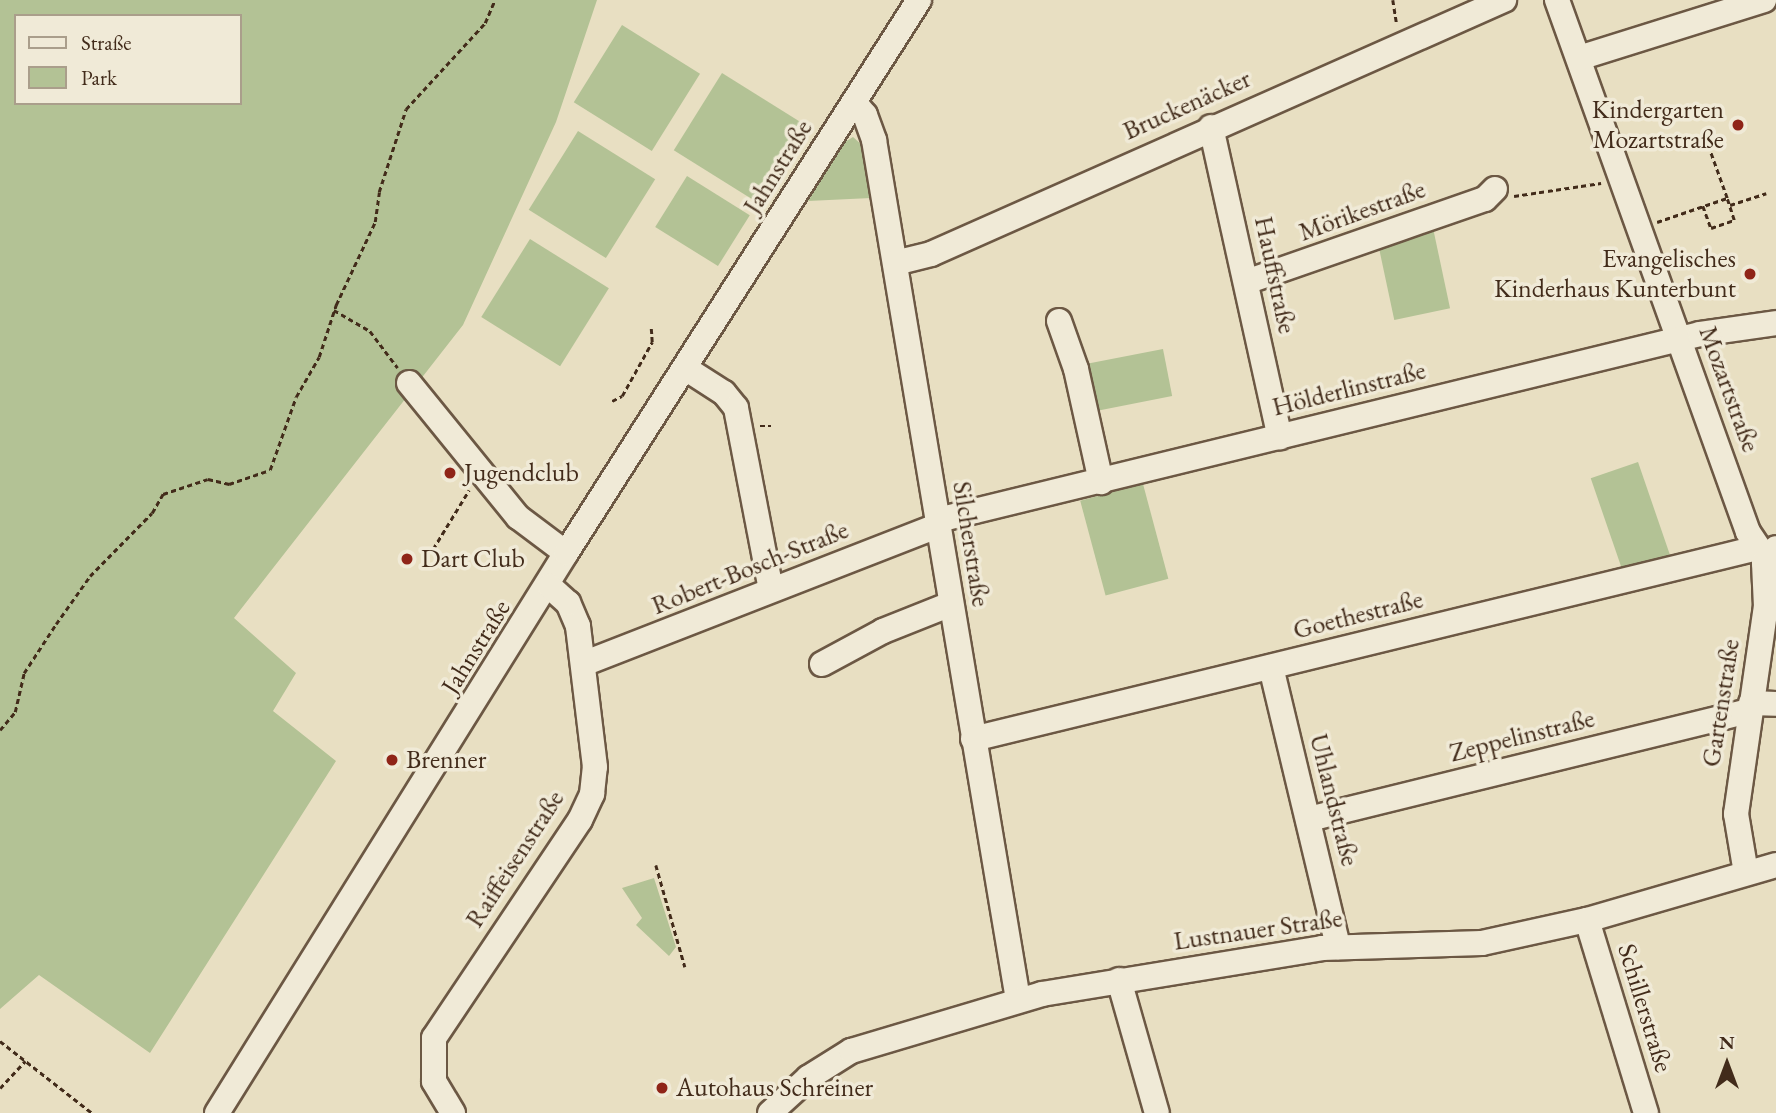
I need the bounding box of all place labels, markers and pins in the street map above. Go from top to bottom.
place label: Kindergarten Mozartstraße [1592,94,1724,156]
marker: Kindergarten Mozartstraße [1730,117,1746,133]
place label: Evangelisches Kinderhaus Kunterbunt [1494,243,1736,304]
marker: Evangelisches Kinderhaus Kunterbunt [1742,266,1758,282]
place label: Jugendclub [464,457,579,489]
marker: Jugendclub [442,465,458,481]
place label: Dart Club [421,543,525,575]
marker: Dart Club [399,551,415,567]
place label: Brenner [406,744,486,776]
marker: Brenner [384,752,400,768]
place label: Autohaus Schreiner [676,1072,873,1104]
marker: Autohaus Schreiner [654,1080,670,1096]

